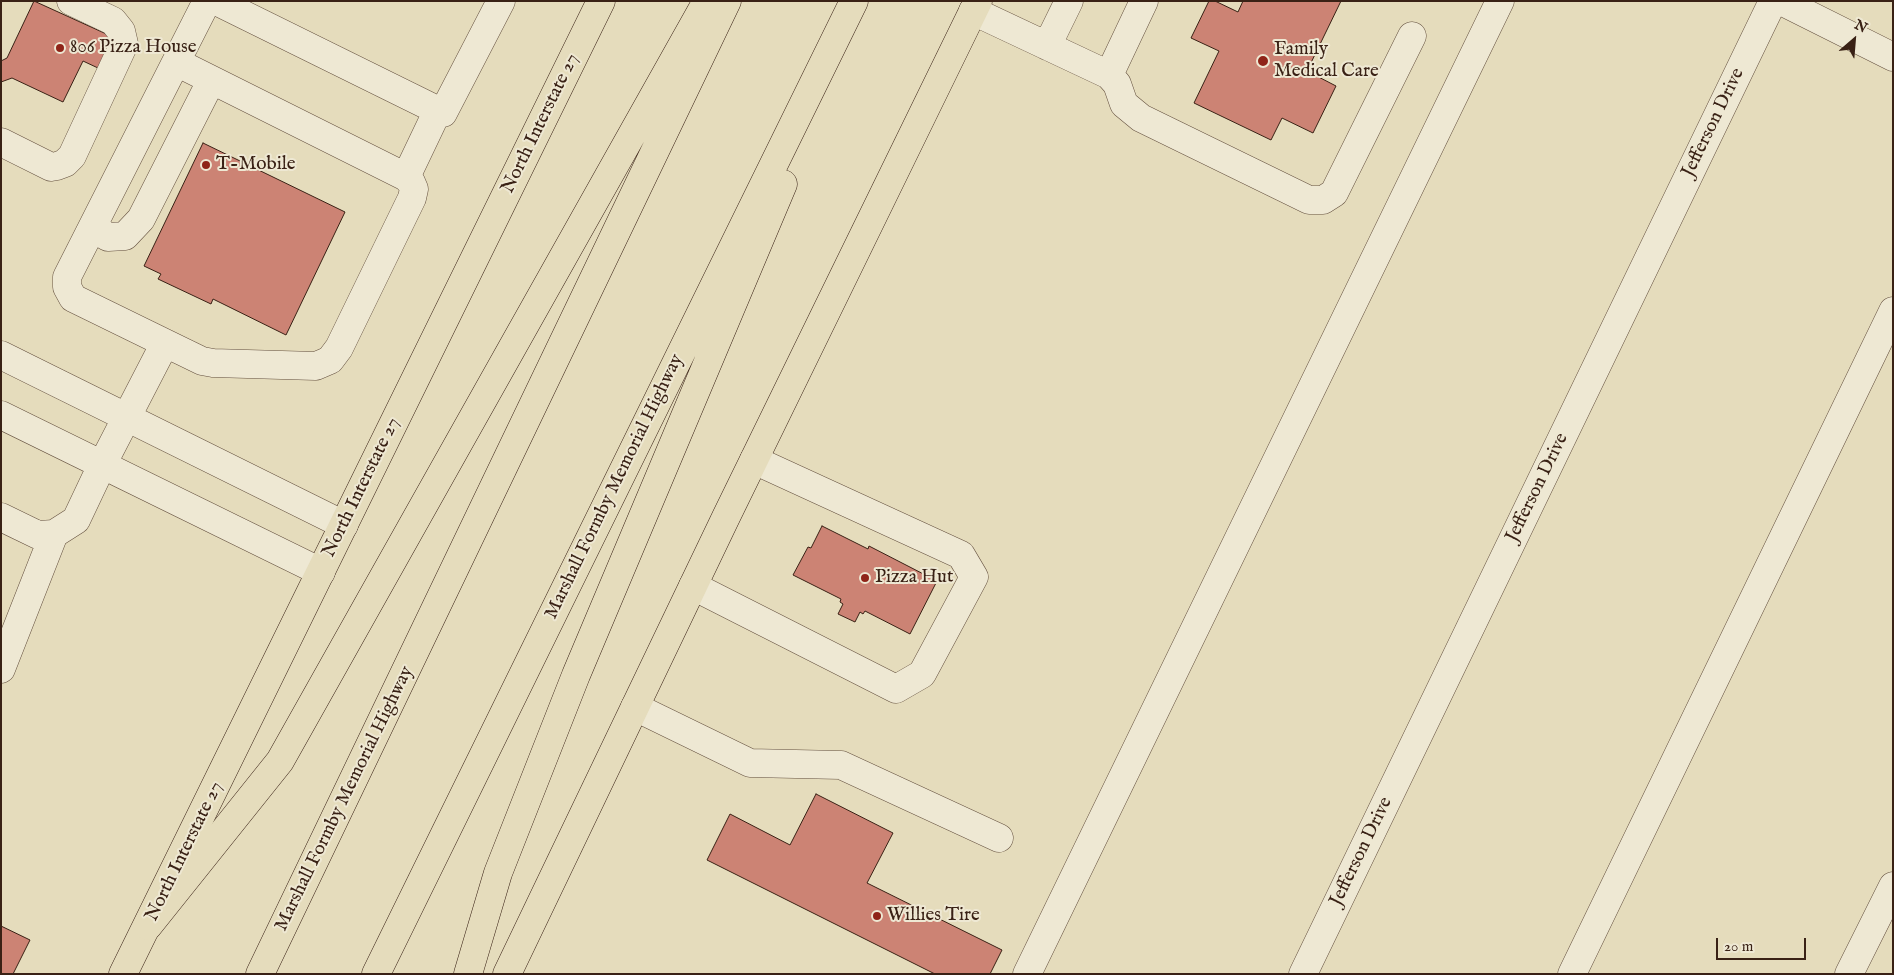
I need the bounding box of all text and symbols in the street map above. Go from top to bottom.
north arrow [1829,15,1879,65]
text: N [1851,16,1870,37]
place label: 806 Pizza House [70,37,196,59]
place label: Family Medical Care [1274,39,1379,83]
marker: 806 Pizza House [54,42,66,54]
street label: North Interstate 27 [497,50,585,198]
marker: Family Medical Care [1256,54,1270,68]
street label: Jefferson Drive [1678,65,1750,181]
place label: T-Mobile [216,154,296,176]
marker: T-Mobile [200,159,212,171]
street label: Marshall Formby Memorial Highway [541,351,689,623]
street label: North Interstate 27 [318,414,406,562]
street label: Jefferson Drive [1502,430,1574,546]
place label: Pizza Hut [875,567,953,589]
marker: Pizza Hut [859,572,871,584]
street label: Marshall Formby Memorial Highway [271,663,419,935]
street label: North Interstate 27 [141,778,229,926]
street label: Jefferson Drive [1326,794,1398,910]
place label: Willies Tire [887,905,980,927]
marker: Willies Tire [871,910,883,922]
scale bar [1719,928,1809,960]
text: 20 m [1724,937,1753,956]

